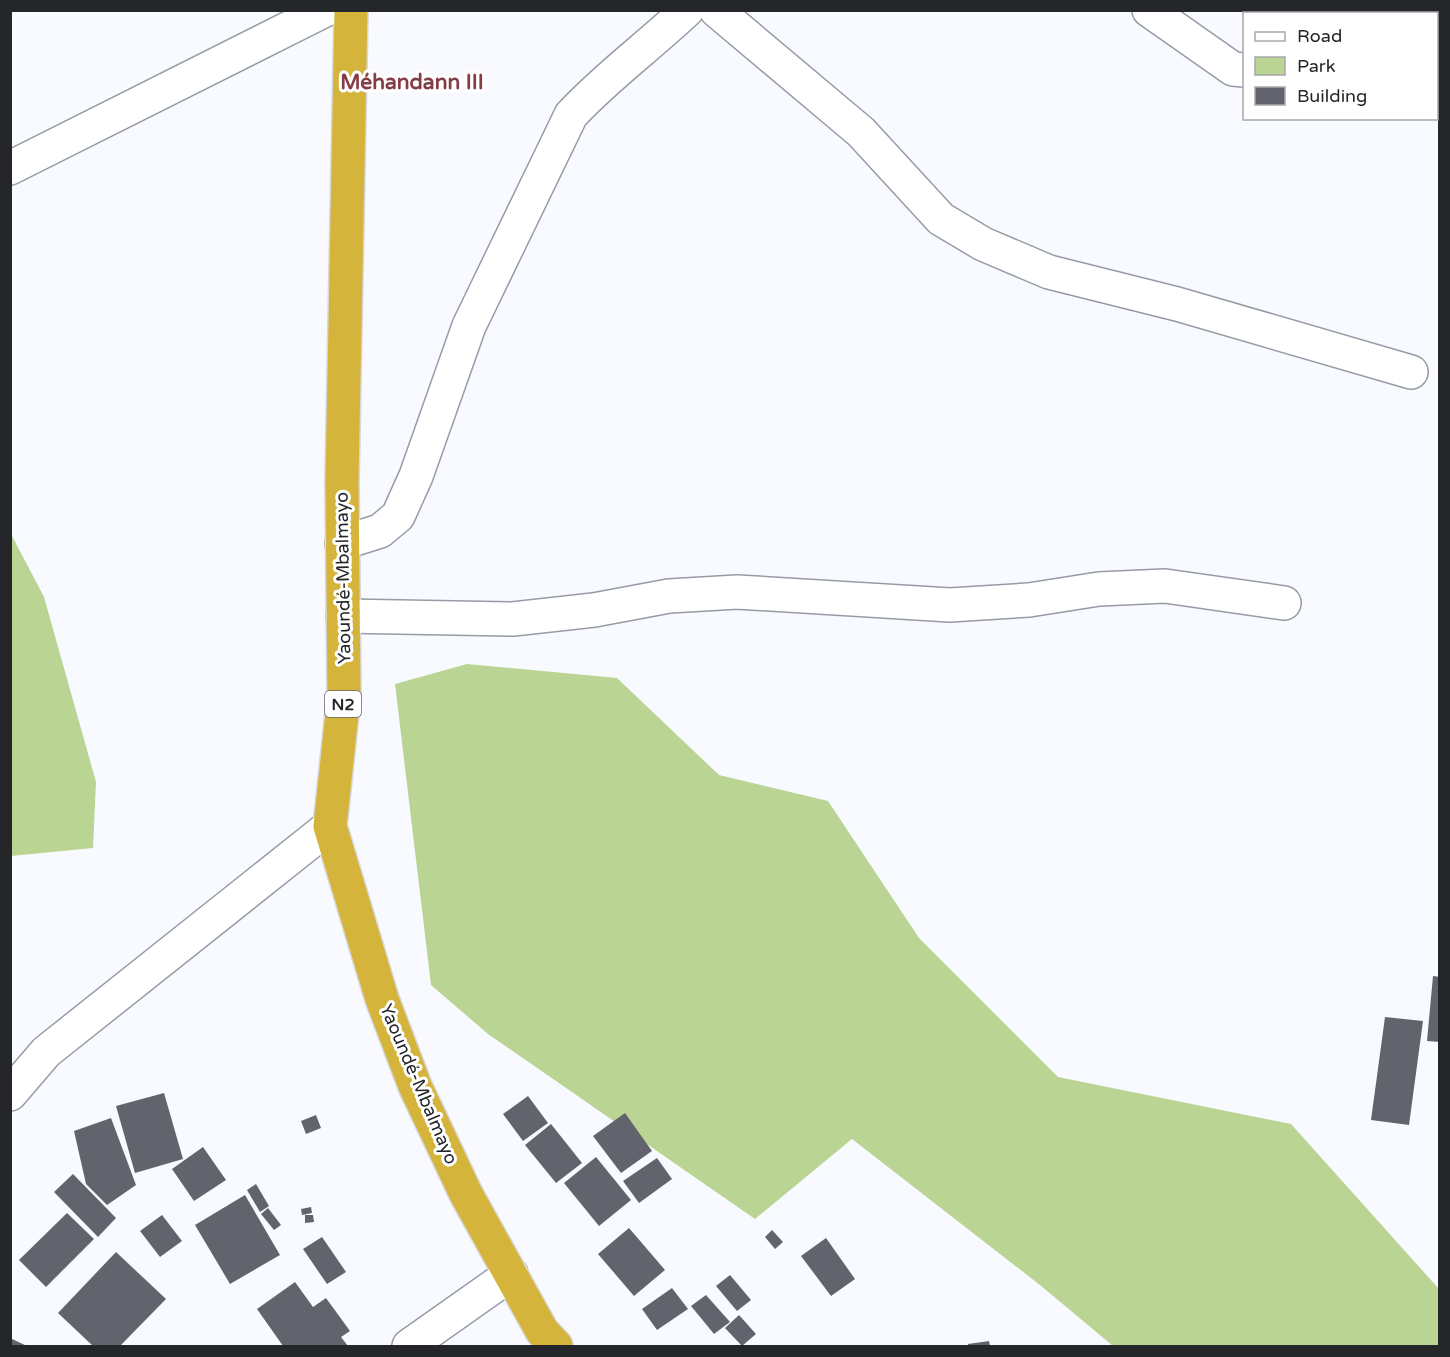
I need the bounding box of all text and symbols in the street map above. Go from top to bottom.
legend [1243,12,1438,120]
text: Road [1297,25,1342,47]
text: Park [1297,55,1336,77]
district label: Méhandann III [340,70,484,95]
text: Building [1297,85,1367,107]
street label: Yaoundé-Mbalmayo [330,492,355,664]
road number: N2 [325,691,361,717]
street label: Yaoundé-Mbalmayo [375,1001,463,1168]

